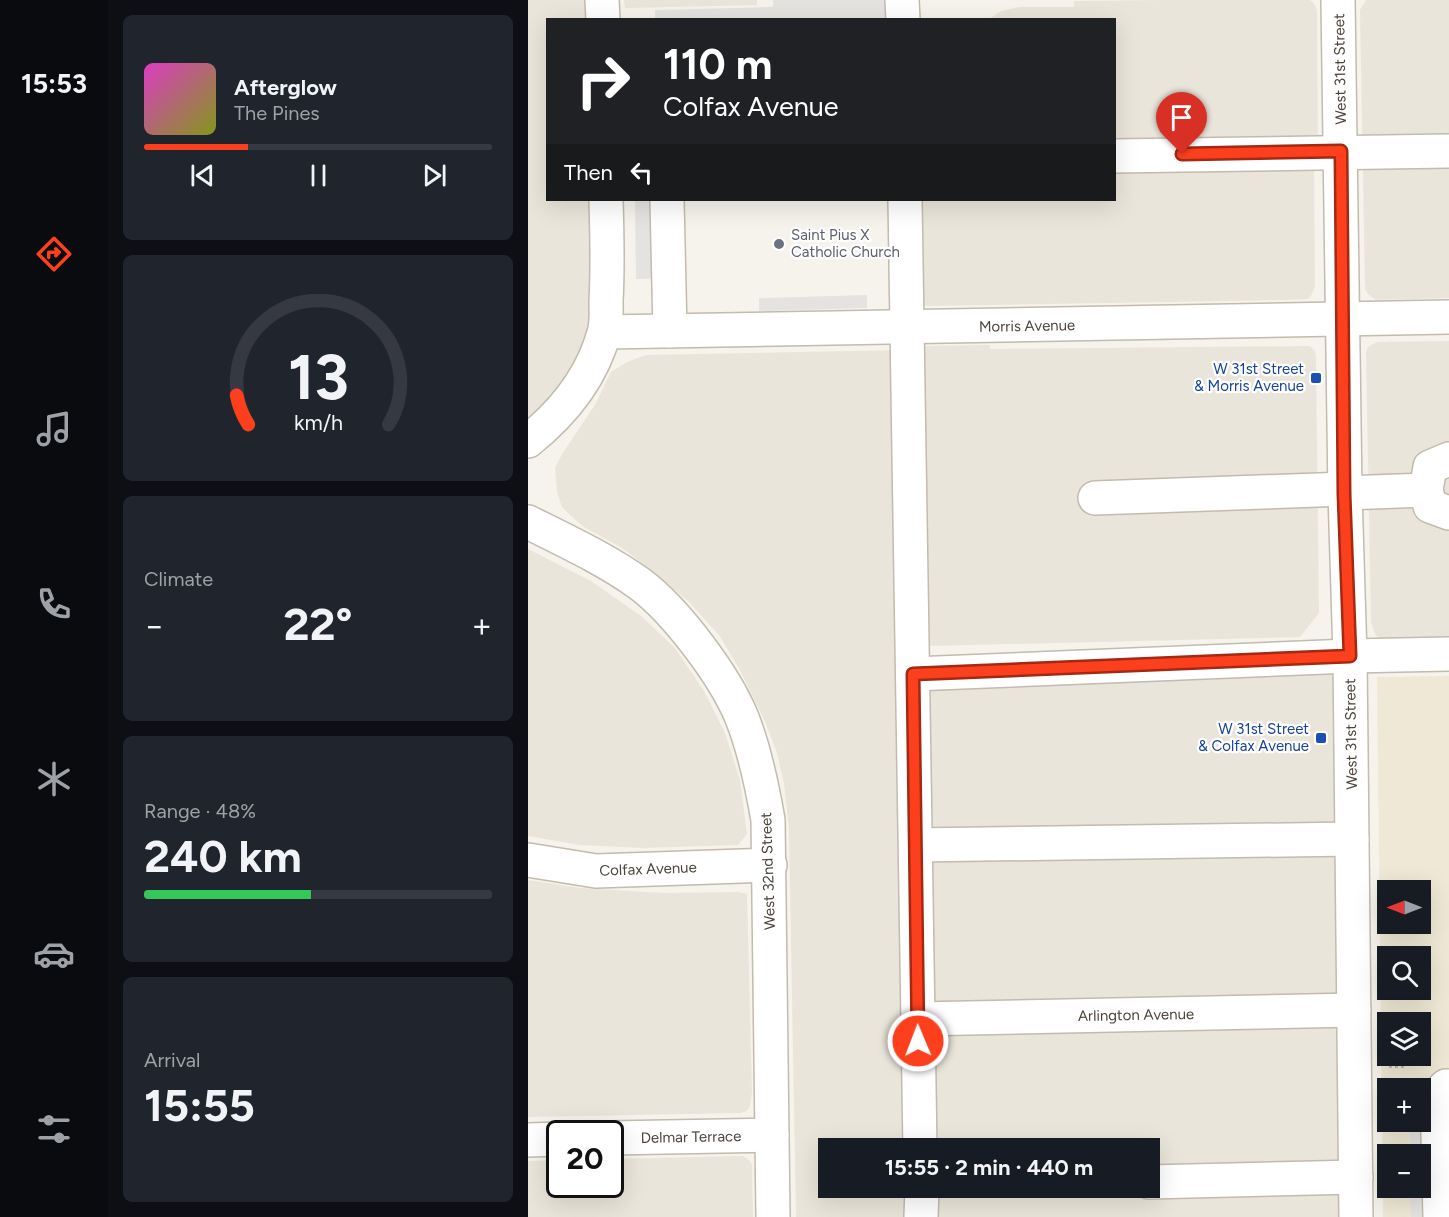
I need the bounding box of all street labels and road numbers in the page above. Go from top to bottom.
street label: West 31st Street [1330,13,1350,125]
street label: Morris Avenue [979,316,1075,336]
street label: West 31st Street [1341,678,1361,790]
street label: West 32nd Street [757,812,779,930]
street label: Colfax Avenue [599,858,697,880]
street label: Arlington Avenue [1078,1005,1194,1025]
street label: Delmar Terrace [641,1127,741,1147]

